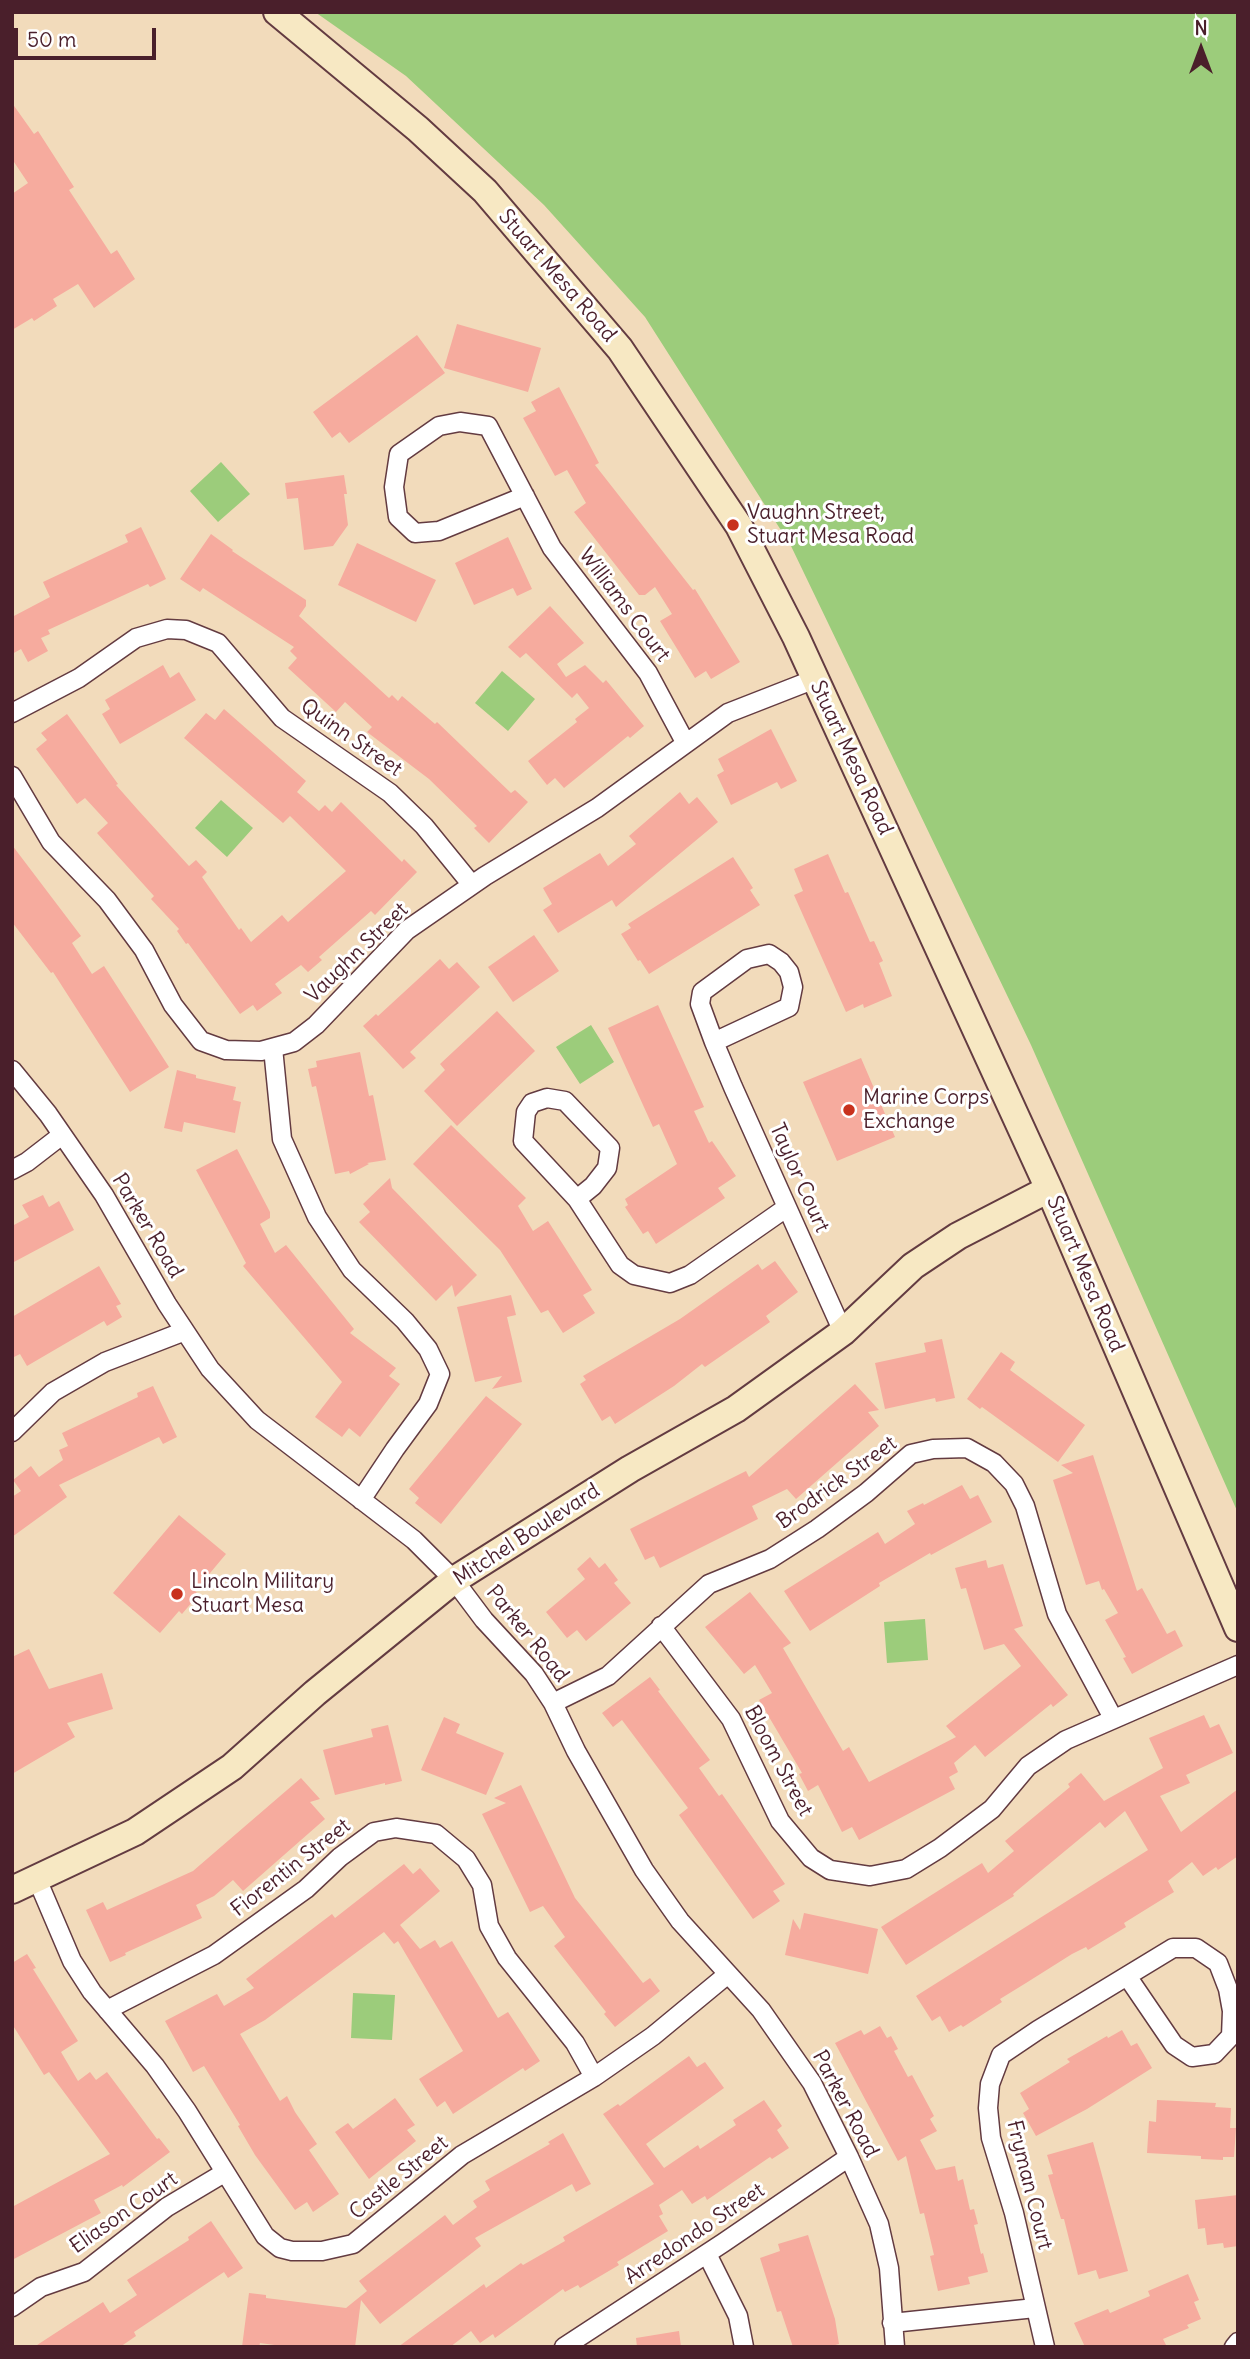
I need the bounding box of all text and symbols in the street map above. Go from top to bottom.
scale bar [18,14,159,58]
north arrow [1166,14,1236,84]
text: N [1194,16,1208,40]
text: 50 m [27,26,76,53]
street label: Stuart Mesa Road [493,205,621,347]
place label: Vaughn Street, Stuart Mesa Road [747,500,914,550]
marker: Vaughn Street, Stuart Mesa Road [725,517,741,533]
street label: Williams Court [573,543,675,667]
street label: Stuart Mesa Road [804,677,898,839]
street label: Quinn Street [295,694,407,782]
street label: Vaughn Street [300,898,414,1008]
place label: Marine Corps Exchange [863,1085,989,1135]
marker: Marine Corps Exchange [841,1102,857,1118]
street label: Taylor Court [764,1120,834,1236]
street label: Parker Road [106,1169,188,1283]
street label: Stuart Mesa Road [1041,1192,1129,1356]
street label: Brodrick Street [772,1431,902,1535]
street label: Mitchel Boulevard [449,1478,605,1592]
place label: Lincoln Military Stuart Mesa [191,1569,334,1619]
street label: Parker Road [480,1580,574,1688]
marker: Lincoln Military Stuart Mesa [169,1586,185,1602]
street label: Bloom Street [738,1701,818,1821]
street label: Fiorentin Street [226,1814,356,1922]
street label: Parker Road [806,2046,884,2162]
street label: Fryman Court [1001,2118,1057,2252]
street label: Castle Street [345,2131,453,2225]
street label: Eliason Court [65,2167,183,2259]
street label: Arredondo Street [620,2178,770,2290]

